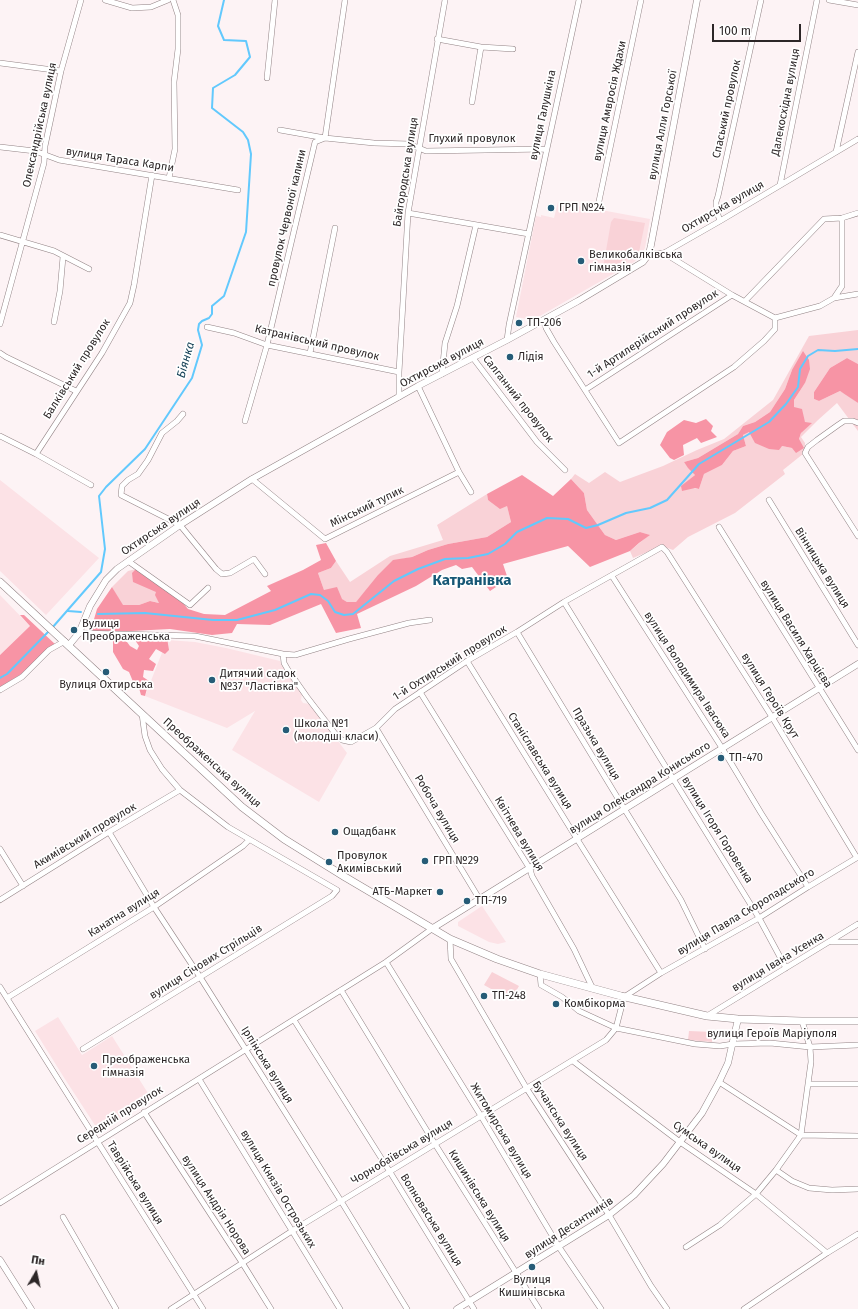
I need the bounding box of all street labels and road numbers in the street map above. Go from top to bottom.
street label: вулиця Амвросія Ждахи [591,39,629,163]
street label: Далекосхідна вулиця [769,47,803,157]
street label: Спаський провулок [710,58,744,160]
street label: Олександрійська вулиця [20,61,60,189]
street label: вулиця Галушкіна [527,69,559,161]
street label: вулиця Алли Горської [646,69,680,181]
street label: Байгородська вулиця [391,116,421,228]
street label: Глухий провулок [429,132,515,146]
street label: вулиця Тараса Карпи [65,145,175,175]
street label: провулок Червоної калини [265,148,309,288]
street label: Охтирська вулиця [679,178,767,236]
street label: 1-й Артилерійський провулок [585,287,721,381]
street label: Балківський провулок [41,316,113,422]
street label: Катранівський провулок [253,322,381,364]
street label: Охтирська вулиця [398,335,486,391]
street label: Салганний провулок [480,353,556,445]
street label: Мінський тупик [328,484,406,530]
street label: Охтирська вулиця [119,496,203,558]
street label: Вінницька вулиця [792,525,852,611]
street label: вулиця Василя Харцієва [757,578,835,690]
street label: вулиця Володимира Івасюка [641,609,733,741]
street label: 1-й Охтирський провулок [391,623,509,703]
street label: вулиця Героїв Крут [738,651,802,741]
street label: Празька вулиця [569,705,623,783]
street label: Станіславська вулиця [505,710,575,812]
street label: Преображенська вулиця [160,715,264,811]
street label: вулиця Олександра Кониського [567,739,713,837]
street label: Робоча вулиця [412,773,462,845]
street label: вулиця Ігоря Горовенка [679,774,755,886]
street label: Квітнева вулиця [491,794,547,874]
street label: Акимівський провулок [31,800,139,872]
street label: вулиця Павла Скоропадського [675,866,817,958]
street label: Канатна вулиця [86,886,162,940]
street label: вулиця Січових Стрільців [147,922,265,1002]
street label: вулиця Івана Усенка [730,929,826,995]
street label: Ірпінська вулиця [238,1024,296,1106]
street label: вулиця Героїв Маріуполя [707,1027,837,1041]
street label: Бучанська вулиця [529,1079,591,1163]
street label: Житомирська вулиця [467,1081,535,1181]
street label: Середній провулок [75,1083,165,1147]
street label: Чорнобаївська вулиця [349,1116,455,1188]
street label: Сумська вулиця [670,1119,744,1175]
street label: вулиця Князів Острозьких [237,1127,319,1251]
street label: Таврійська вулиця [104,1139,166,1227]
street label: Кишинівська вулиця [445,1147,513,1245]
street label: вулиця Андрія Норова [179,1153,253,1257]
street label: Волноваська вулиця [397,1171,465,1269]
street label: вулиця Десантників [522,1194,616,1262]

